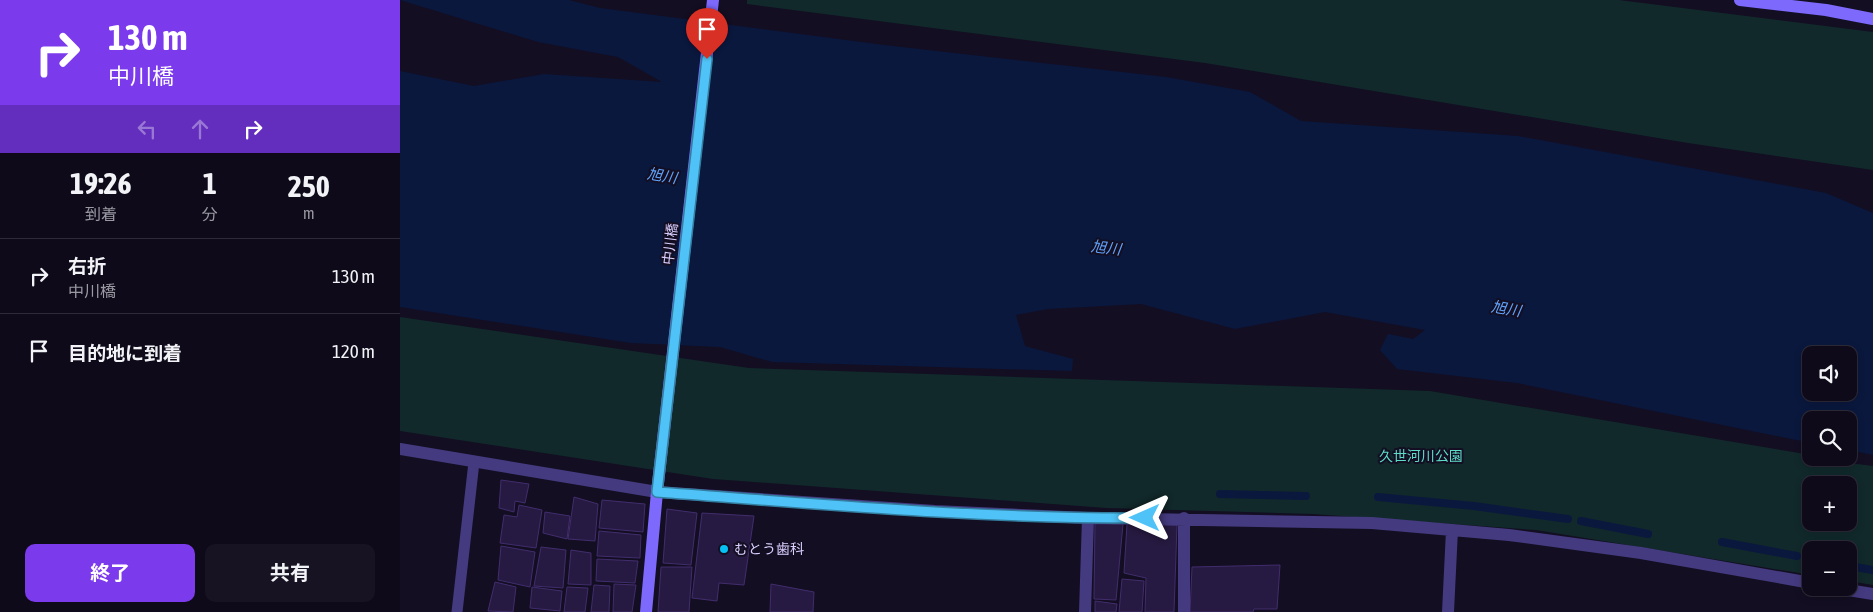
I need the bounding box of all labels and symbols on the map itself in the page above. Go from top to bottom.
pin [686,8,728,59]
water label: 旭川 [646,165,680,187]
street label: 中川橋 [660,222,680,266]
water label: 旭川 [1090,237,1124,258]
water label: 旭川 [1490,298,1524,320]
park label: 久世河川公園 [1379,448,1463,464]
position arrow [1118,491,1170,543]
place label: むとう歯科 [734,541,804,557]
marker: むとう歯科 [718,543,730,555]

